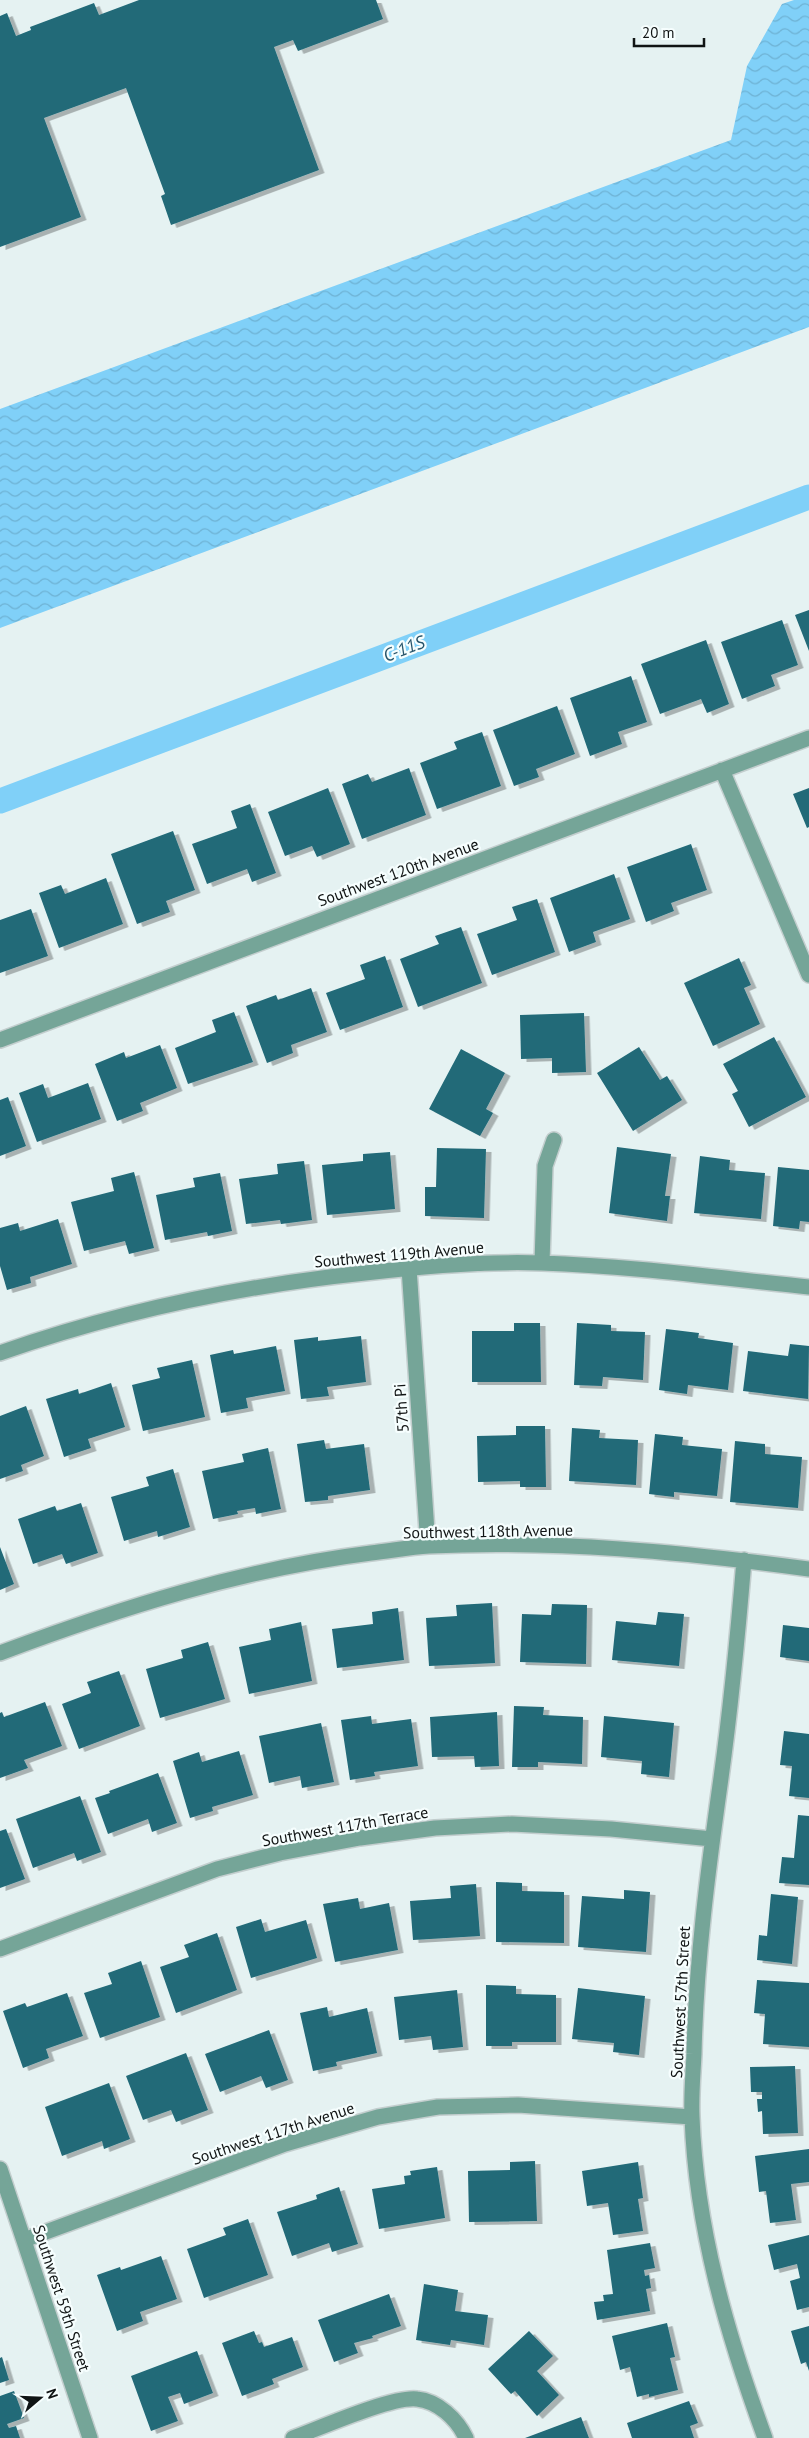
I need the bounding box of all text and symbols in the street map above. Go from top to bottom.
scale bar [634,15,704,47]
text: 20 m [642,23,675,42]
water label: C-11S [380,630,430,667]
street label: Southwest 120th Avenue [315,834,481,910]
street label: Southwest 119th Avenue [313,1237,485,1271]
street label: 57th Pi [389,1383,413,1433]
street label: Southwest 118th Avenue [403,1520,573,1542]
street label: Southwest 117th Terrace [260,1802,430,1850]
street label: Southwest 57th Street [666,1925,694,2079]
street label: Southwest 117th Avenue [189,2097,357,2169]
street label: Southwest 59th Street [29,2222,95,2374]
north arrow [15,2373,65,2423]
text: N [42,2386,62,2401]

